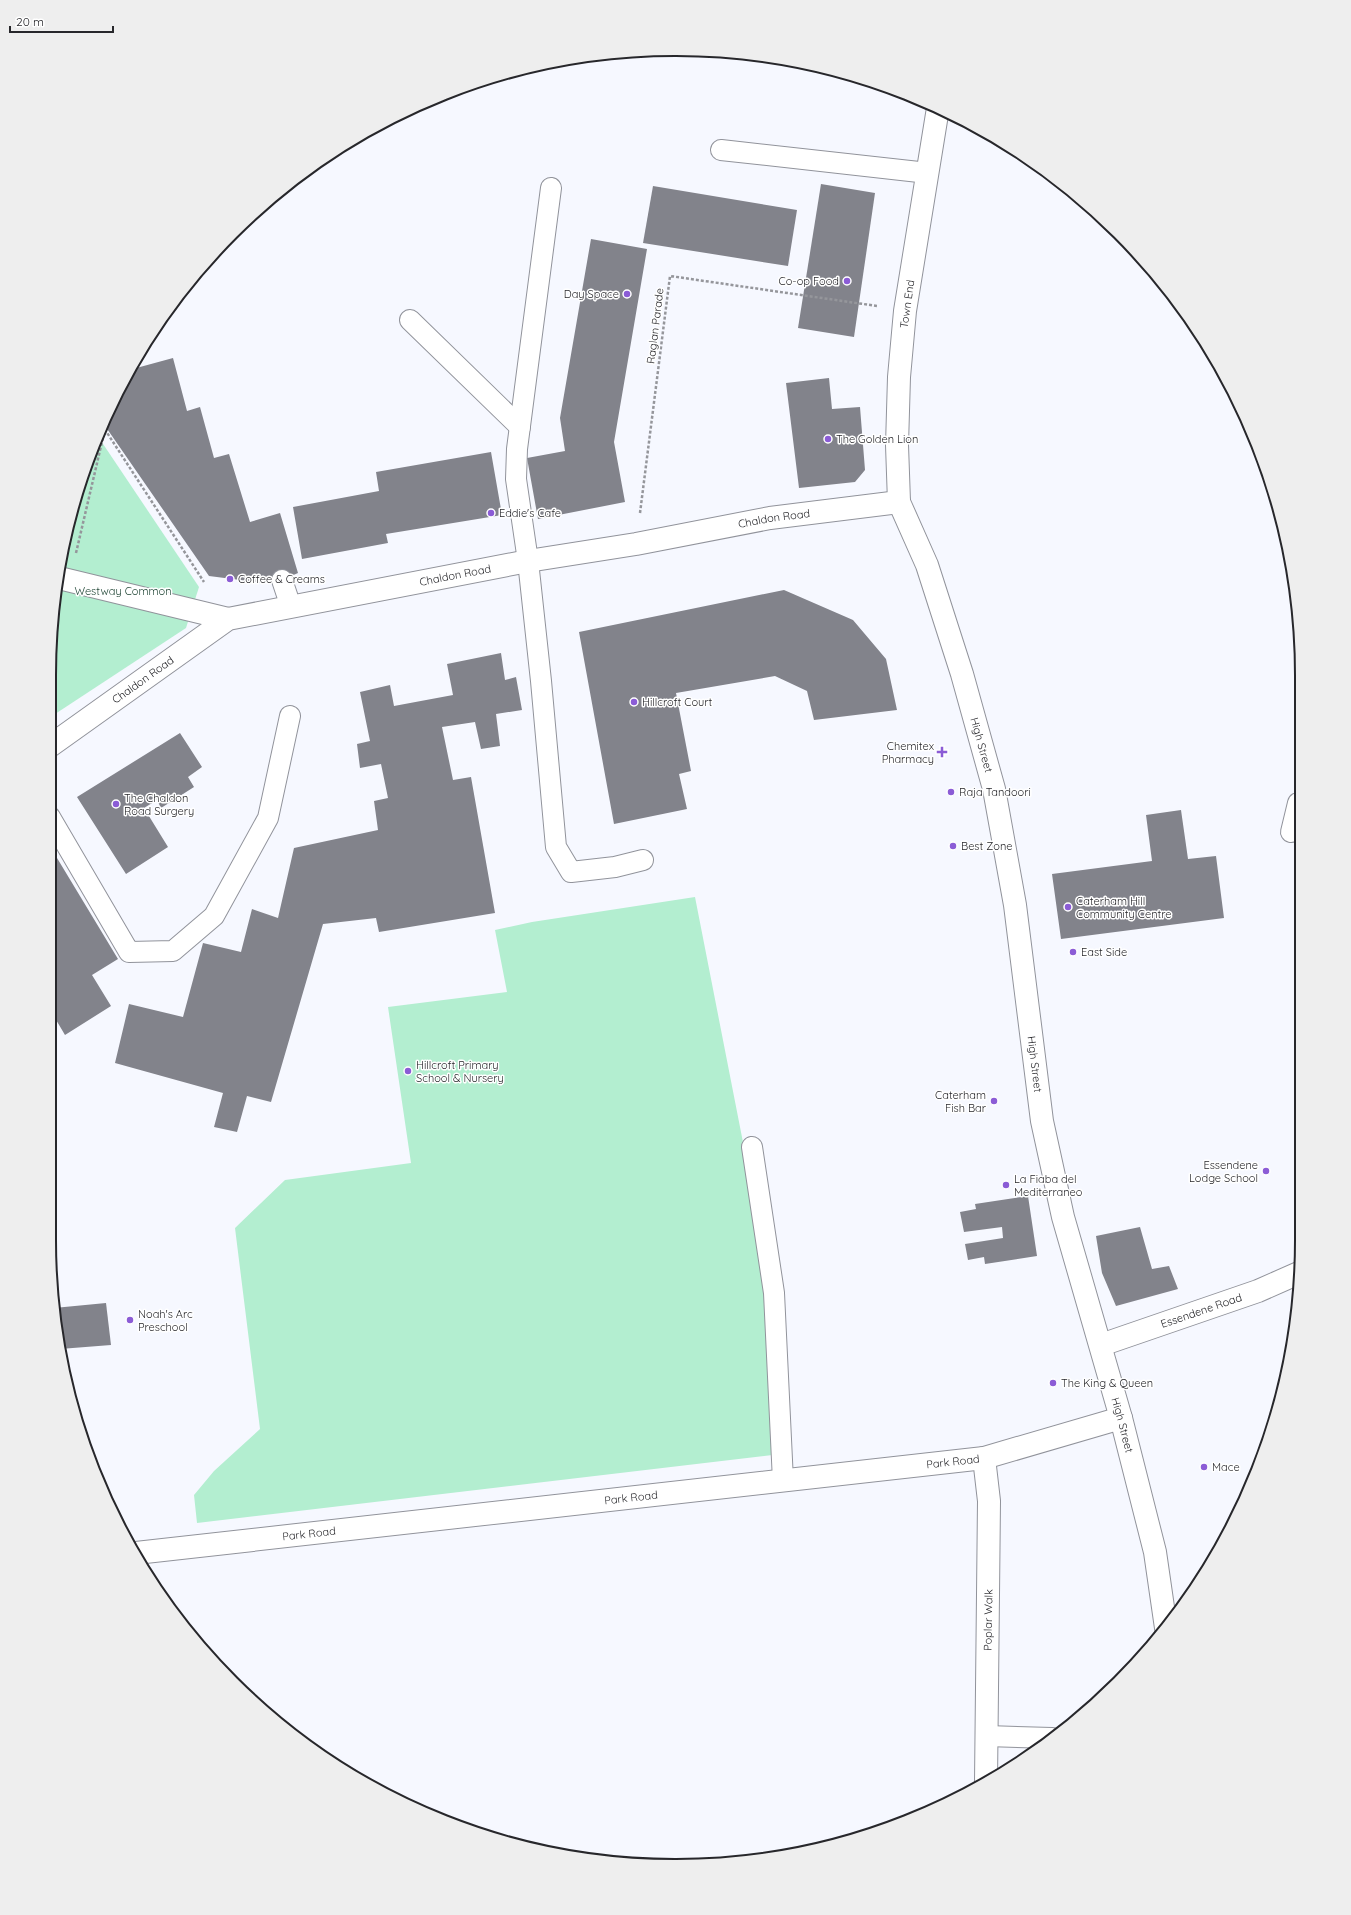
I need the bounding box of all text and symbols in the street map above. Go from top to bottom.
scale bar [10,8,113,34]
text: 20 m [16,14,44,29]
place label: Co-op Food [779,274,839,288]
marker: Co-op Food [842,276,852,286]
street label: Town End [897,279,917,329]
place label: Day Space [564,287,619,301]
street label: Raglan Parade [643,287,667,365]
marker: Day Space [622,289,632,299]
place label: The Golden Lion [836,432,918,446]
marker: The Golden Lion [823,434,833,444]
place label: Eddie's Cafe [499,506,561,520]
street label: Chaldon Road [737,506,811,531]
marker: Eddie's Cafe [486,508,496,518]
street label: Chaldon Road [418,561,492,589]
place label: Coffee & Creams [238,572,325,586]
marker: Coffee & Creams [225,574,235,584]
park label: Westway Common [74,584,172,598]
street label: Chaldon Road [109,653,176,707]
place label: Hillcroft Court [642,695,713,709]
marker: Hillcroft Court [629,697,639,707]
street label: High Street [967,716,996,774]
place label: Chemitex Pharmacy [882,739,934,766]
marker: Chemitex Pharmacy [937,747,947,757]
place label: Raja Tandoori [959,785,1031,799]
marker: Raja Tandoori [946,787,956,797]
place label: The Chaldon Road Surgery [124,791,194,818]
marker: The Chaldon Road Surgery [111,799,121,809]
place label: Best Zone [961,839,1013,853]
marker: Best Zone [948,841,958,851]
place label: Caterham Hill Community Centre [1076,894,1172,921]
marker: Caterham Hill Community Centre [1063,902,1073,912]
place label: East Side [1081,945,1127,959]
marker: East Side [1068,947,1078,957]
street label: High Street [1024,1035,1045,1093]
place label: Hillcroft Primary School & Nursery [416,1058,504,1085]
marker: Hillcroft Primary School & Nursery [403,1066,413,1076]
place label: Caterham Fish Bar [935,1088,987,1115]
marker: Caterham Fish Bar [989,1096,999,1106]
place label: Essendene Lodge School [1189,1158,1258,1185]
marker: Essendene Lodge School [1261,1166,1271,1176]
place label: La Fiaba del Mediterraneo [1014,1172,1083,1199]
marker: La Fiaba del Mediterraneo [1001,1180,1011,1190]
street label: Essendene Road [1159,1290,1244,1331]
place label: Noah's Arc Preschool [138,1307,193,1334]
marker: Noah's Arc Preschool [125,1315,135,1325]
place label: The King & Queen [1061,1376,1153,1390]
marker: The King & Queen [1048,1378,1058,1388]
street label: High Street [1108,1396,1137,1454]
street label: Park Road [925,1452,980,1471]
place label: Mace [1212,1460,1240,1474]
marker: Mace [1199,1462,1209,1472]
street label: Park Road [603,1488,658,1508]
street label: Park Road [281,1524,336,1544]
street label: Poplar Walk [980,1589,996,1651]

